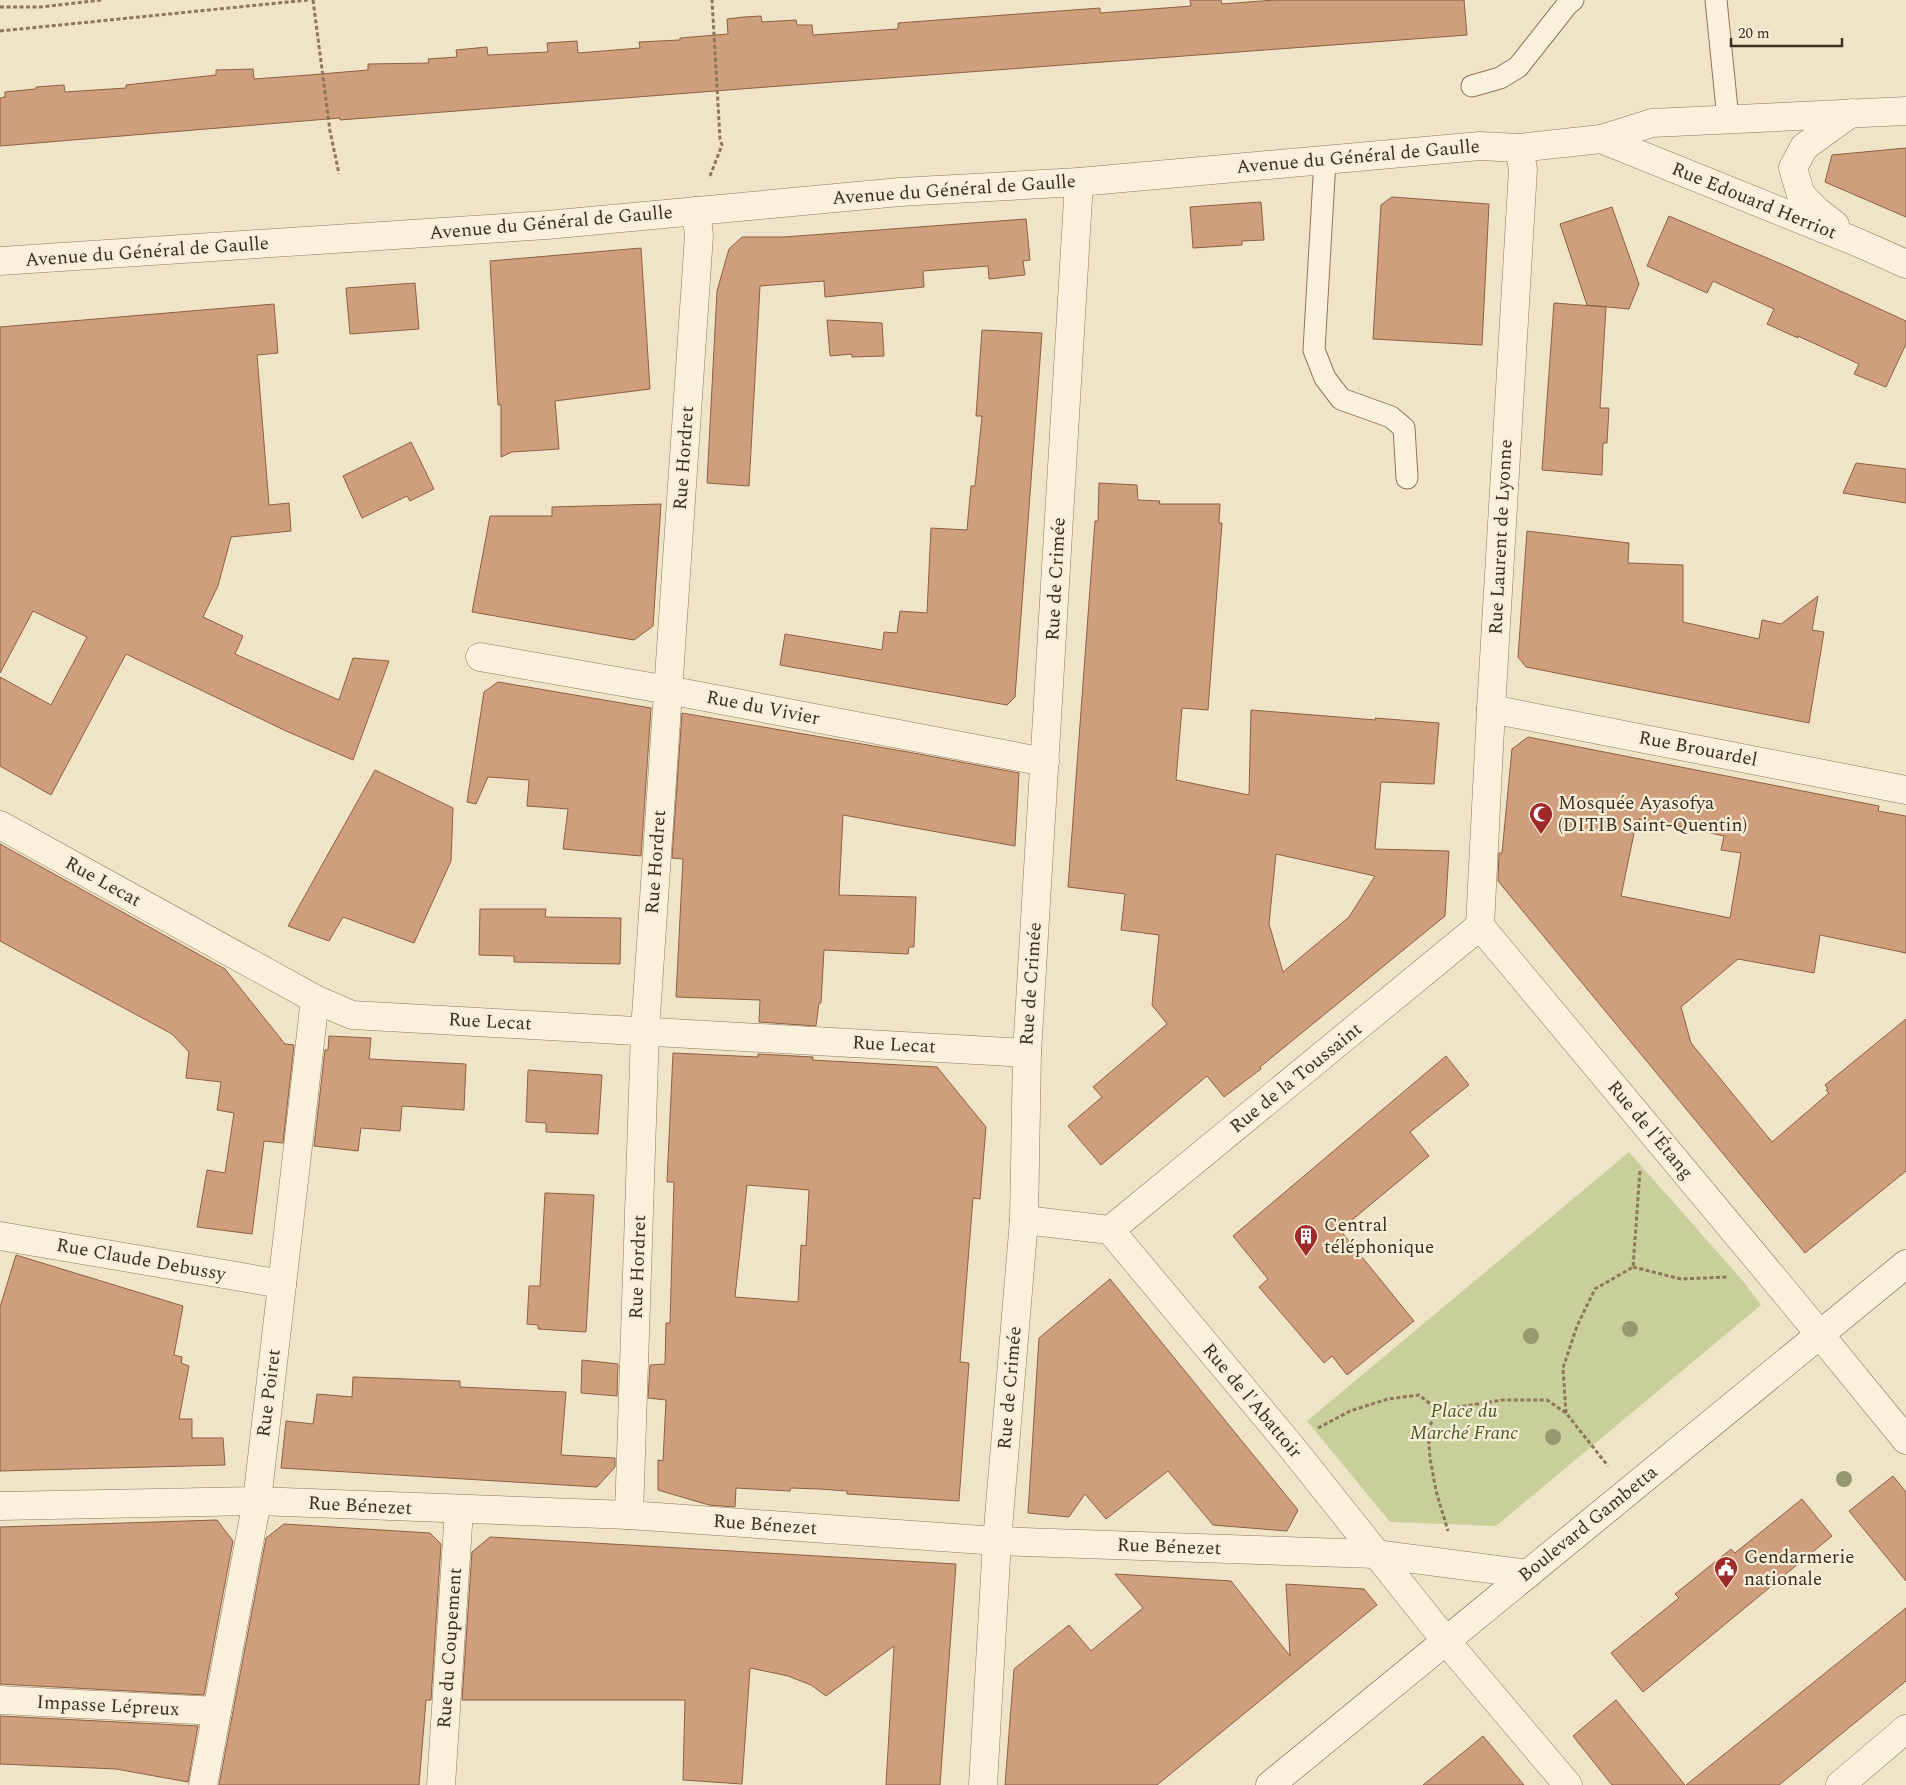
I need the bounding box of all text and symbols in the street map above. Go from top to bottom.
scale bar [1731,15,1842,47]
text: 20 m [1738,22,1770,45]
street label: Avenue du Général de Gaulle [1235,132,1481,182]
street label: Rue Edouard Herriot [1667,155,1841,247]
street label: Avenue du Général de Gaulle [831,167,1077,213]
street label: Avenue du Général de Gaulle [428,198,674,248]
street label: Avenue du Général de Gaulle [24,229,270,275]
street label: Rue Hordret [666,405,702,511]
street label: Rue Laurent de Lyonne [1481,439,1521,635]
street label: Rue de Crimée [1038,516,1074,642]
street label: Rue du Vivier [704,683,823,733]
street label: Rue Brouardel [1636,723,1760,775]
place label: Mosquée Ayasofya (DITIB Saint-Quentin) [1558,789,1747,840]
mosque icon: Mosquée Ayasofya (DITIB Saint-Quentin) [1528,801,1554,835]
street label: Rue Hordret [638,809,674,915]
street label: Rue Lecat [59,849,147,915]
street label: Rue de Crimée [1012,921,1050,1047]
street label: Rue Lecat [448,1005,533,1039]
street label: Rue de la Toussaint [1223,1015,1369,1141]
street label: Rue Lecat [852,1028,937,1062]
street label: Rue de l'Étang [1600,1074,1700,1186]
place label: Central téléphonique [1324,1211,1434,1262]
street label: Rue Hordret [622,1214,654,1320]
building icon: Central téléphonique [1293,1223,1319,1257]
street label: Rue Claude Debussy [54,1231,229,1289]
street label: Rue de Crimée [990,1325,1030,1451]
street label: Rue de l'Abattoir [1195,1337,1309,1466]
street label: Rue Poiret [249,1347,289,1439]
park label: Place du Marché Franc [1410,1397,1518,1448]
street label: Boulevard Gambetta [1512,1458,1665,1590]
street label: Rue Bénezet [307,1489,413,1523]
street label: Rue Bénezet [712,1507,818,1543]
street label: Rue Bénezet [1116,1531,1222,1563]
place label: Gendarmerie nationale [1744,1543,1855,1594]
public building icon: Gendarmerie nationale [1713,1555,1739,1589]
street label: Rue du Coupement [430,1566,470,1729]
street label: Impasse Lépreux [36,1688,180,1724]

